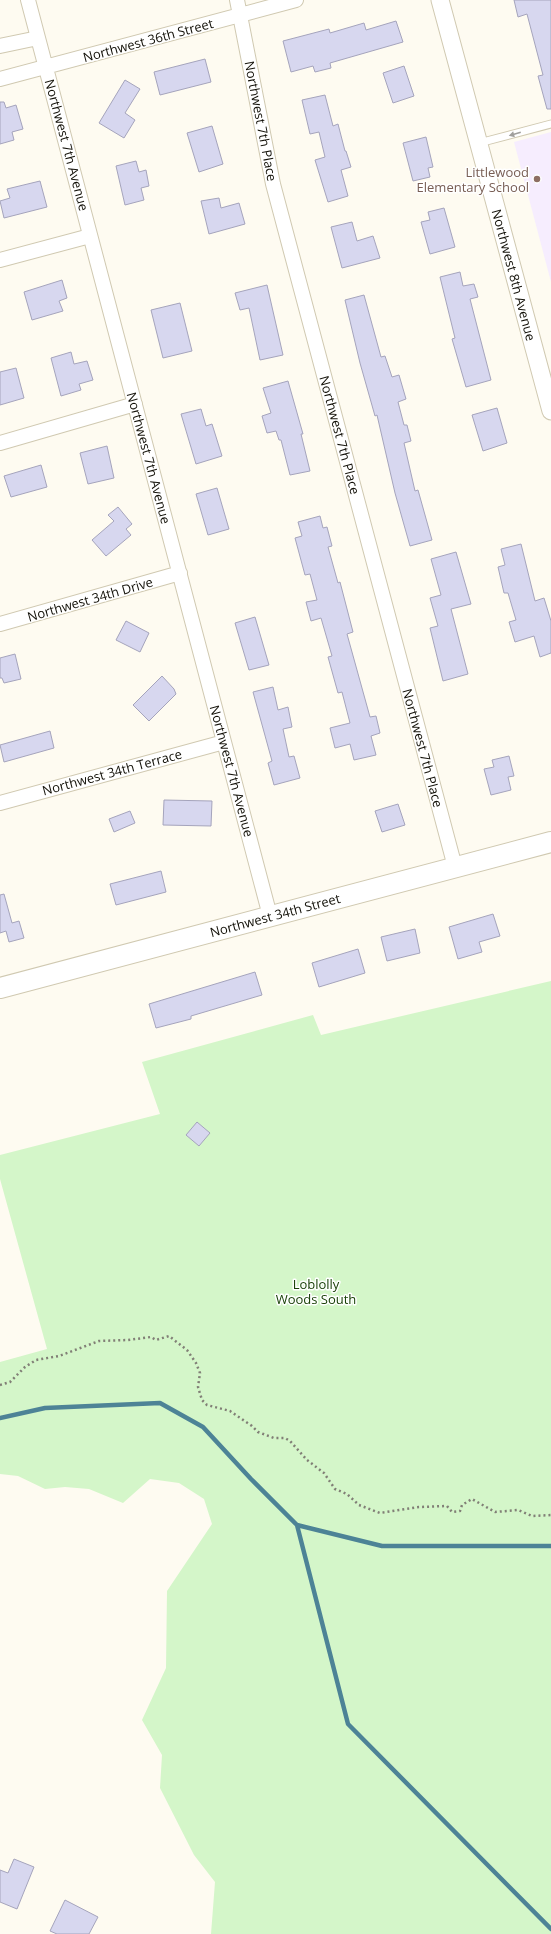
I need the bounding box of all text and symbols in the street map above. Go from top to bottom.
street label: Northwest 36th Street [81,14,216,66]
street label: Northwest 7th Place [240,59,282,183]
street label: Northwest 7th Avenue [41,77,93,213]
one-way arrow [509,131,521,137]
place label: Littlewood Elementary School [417,163,529,196]
marker: Littlewood Elementary School [532,174,542,184]
street label: Northwest 8th Avenue [488,207,540,343]
street label: Northwest 7th Place [315,374,365,496]
street label: Northwest 7th Avenue [123,390,175,526]
street label: Northwest 34th Drive [25,572,155,626]
street label: Northwest 7th Place [398,687,448,809]
street label: Northwest 7th Avenue [206,703,258,839]
street label: Northwest 34th Terrace [40,745,184,799]
street label: Northwest 34th Street [208,889,343,941]
park label: Loblolly Woods South [276,1275,356,1308]

